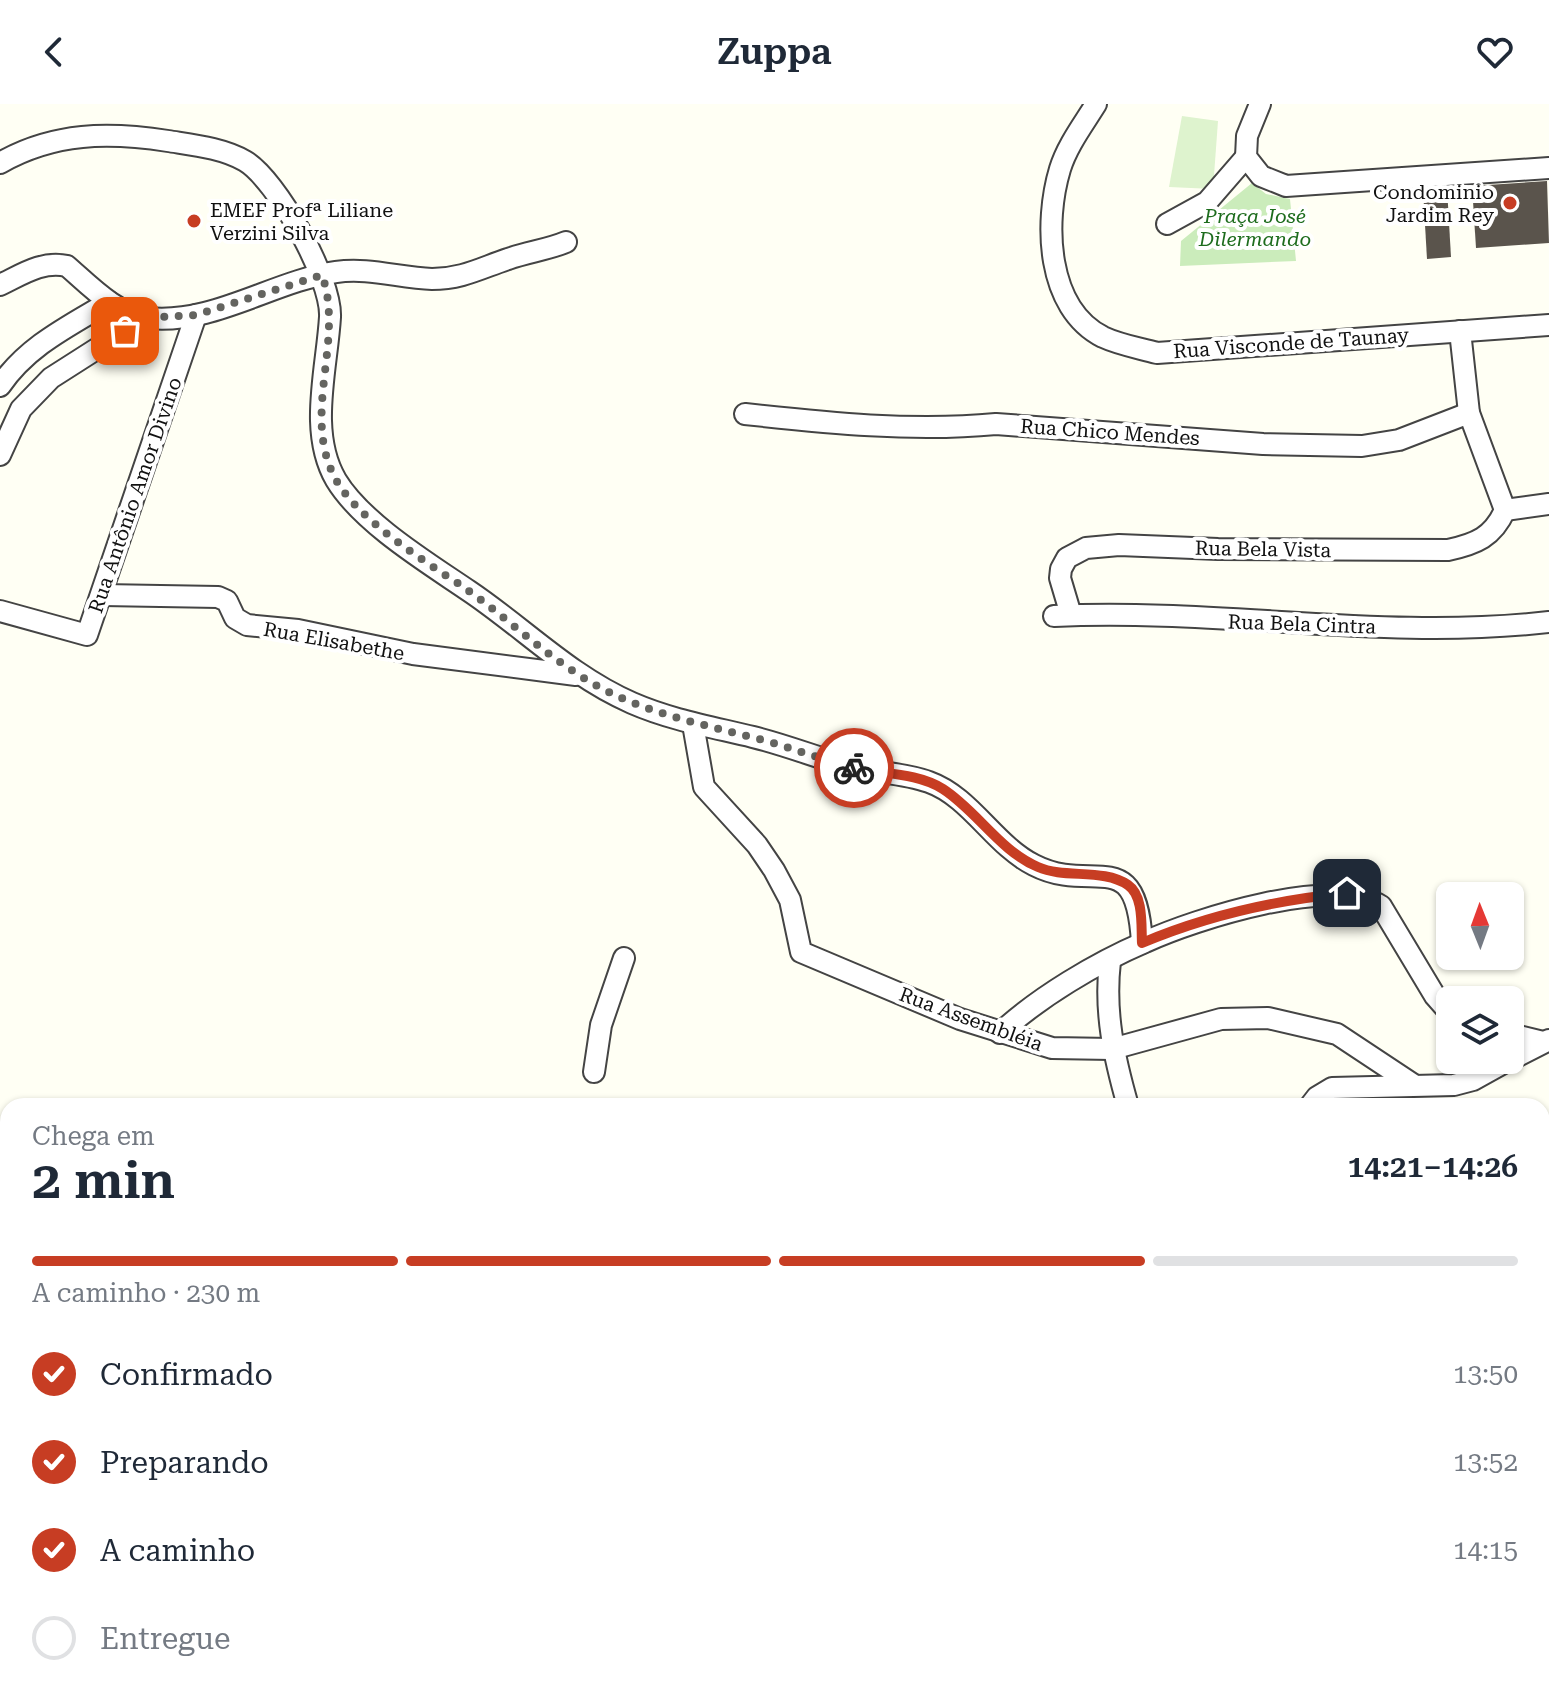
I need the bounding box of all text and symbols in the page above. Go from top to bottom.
icon: back [32,30,76,74]
icon: heart [1473,30,1517,74]
text: Zuppa [717,31,832,73]
place label: Condominio Jardim Rey [1373,180,1494,227]
marker: Condominio Jardim Rey [1501,194,1519,212]
place label: EMEF Profª Liliane Verzini Silva [210,198,393,245]
park label: Praça José Dilermando [1198,204,1311,251]
marker: EMEF Profª Liliane Verzini Silva [185,212,203,230]
pin [91,297,159,365]
icon: bag [103,309,147,353]
street label: Rua Visconde de Taunay [1172,323,1410,363]
street label: Rua Antônio Amor Divino [83,374,187,616]
street label: Rua Chico Mendes [1019,414,1201,450]
street label: Rua Bela Vista [1195,536,1332,562]
street label: Rua Bela Cintra [1227,609,1377,639]
street label: Rua Elisabethe [262,617,406,665]
courier [814,728,894,808]
icon: bike [832,746,876,790]
pin [1313,859,1381,927]
icon: home [1325,871,1369,915]
north arrow [1436,882,1524,970]
map controls [1436,882,1524,1074]
street label: Rua Assembléia [896,982,1046,1056]
button: layers [1436,986,1524,1074]
text: Chega em [32,1121,155,1151]
text: 14:21–14:26 [1348,1149,1518,1184]
text: 2 min [32,1150,175,1211]
text: A caminho · 230 m [32,1278,260,1308]
icon: check [32,1352,76,1396]
text: Confirmado [100,1357,273,1392]
text: 13:50 [1453,1359,1518,1389]
icon: check [32,1440,76,1484]
text: Preparando [100,1445,269,1480]
text: 13:52 [1453,1447,1518,1477]
icon: check [32,1528,76,1572]
text: A caminho [100,1533,255,1568]
text: 14:15 [1453,1535,1518,1565]
text: Entregue [100,1621,230,1656]

